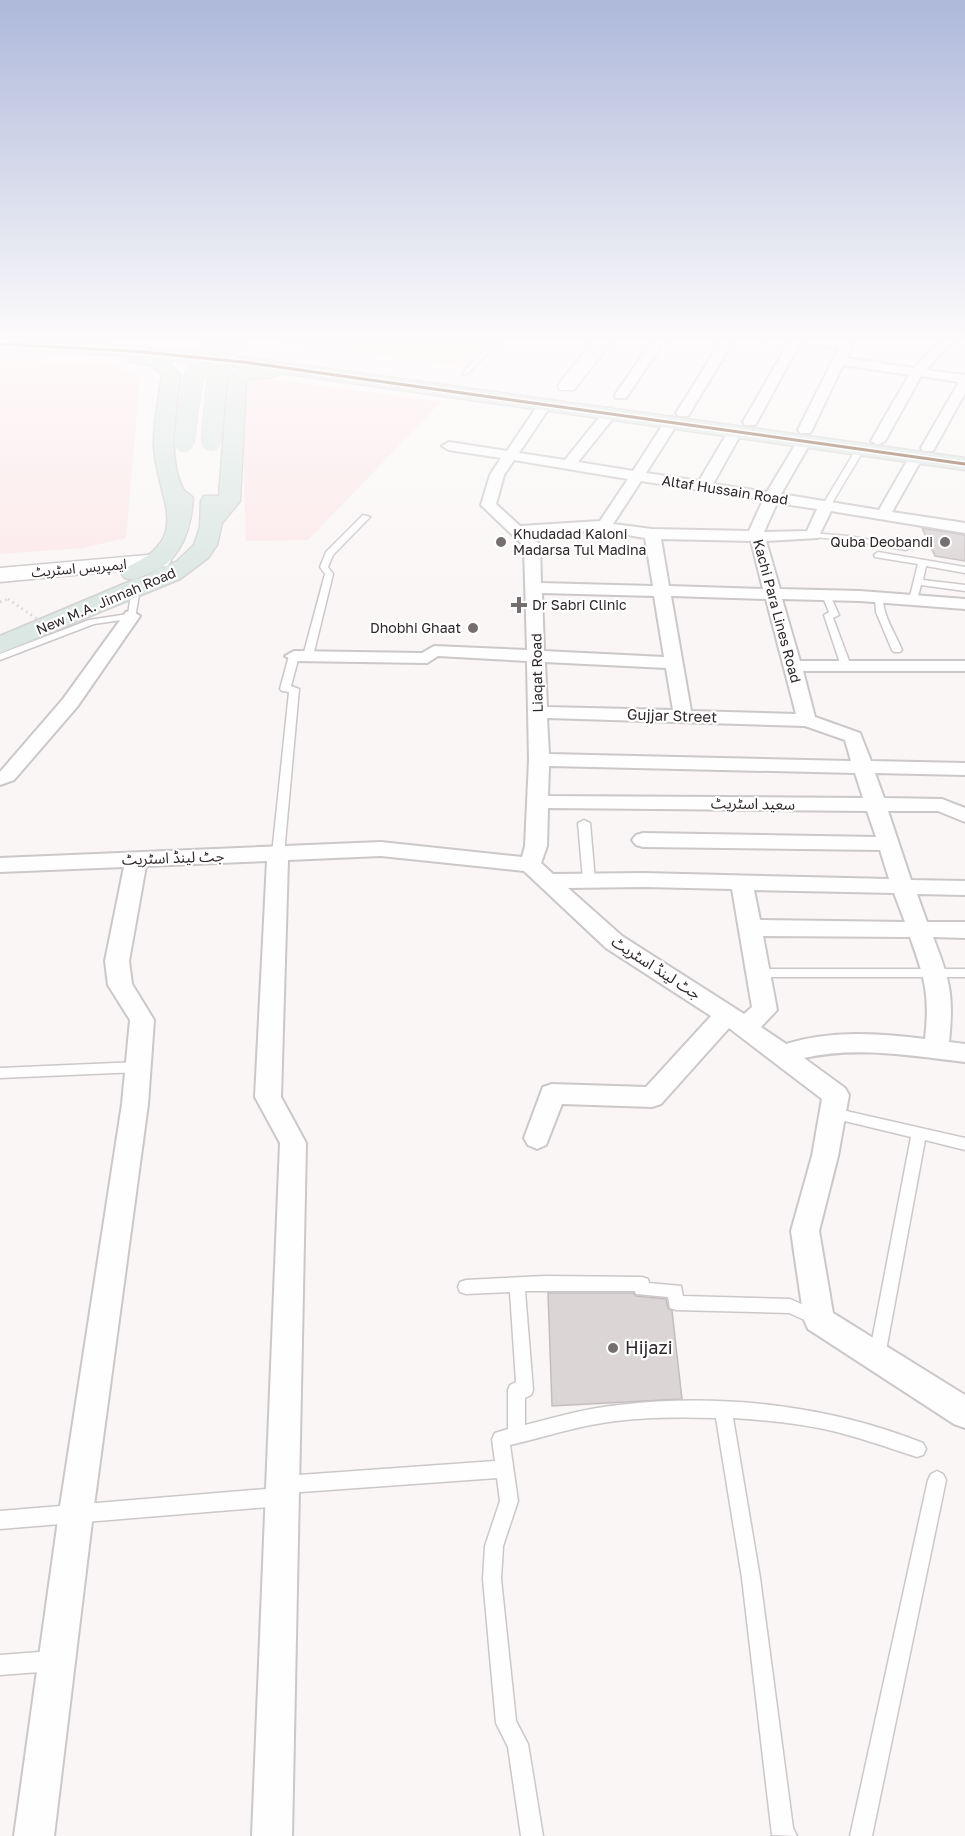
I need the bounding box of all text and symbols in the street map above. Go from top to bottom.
street label: Altaf Hussain Road [661,471,789,508]
place label: Khudadad Kaloni Madarsa Tul Madina [513,525,646,558]
place label: Quba Deobandi [830,533,933,550]
marker: Khudadad Kaloni Madarsa Tul Madina [494,535,508,549]
marker: Quba Deobandi [938,535,952,549]
street label: Kachi Para Lines Road [750,537,805,685]
street label: ایمپریس اسٹریٹ [31,555,127,582]
street label: New M.A. Jinnah Road [33,563,178,638]
marker: Dr Sabri Clinic [510,596,528,614]
place label: Dr Sabri Clinic [532,596,627,613]
place label: Dhobhi Ghaat [370,619,461,636]
marker: Dhobhi Ghaat [466,621,480,635]
street label: Liaqat Road [527,633,546,713]
street label: Gujjar Street [627,704,717,726]
street label: سعید اسٹریٹ [711,793,796,814]
street label: جٹ لینڈ اسٹریٹ [121,846,225,869]
street label: جٹ لینڈ اسٹریٹ [608,932,705,1004]
place label: Hijazi [625,1336,673,1358]
marker: Hijazi [606,1341,620,1355]

